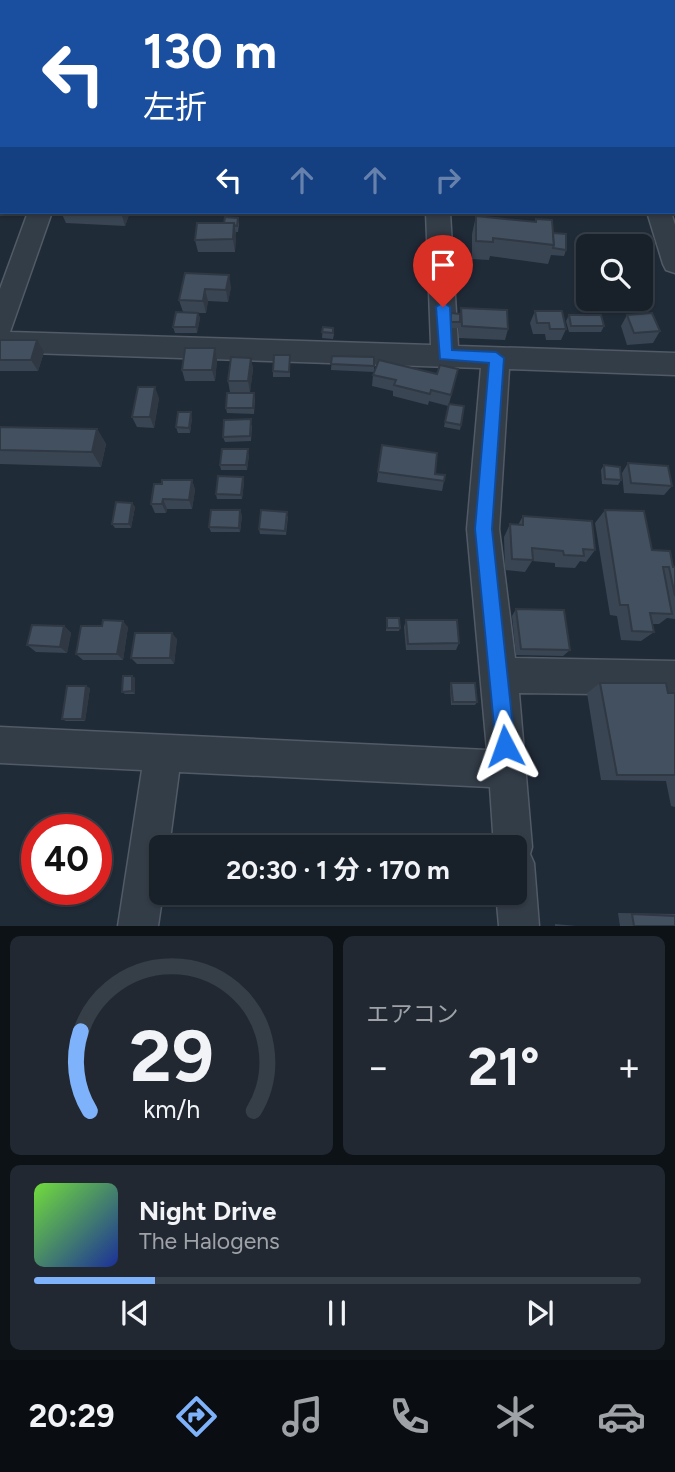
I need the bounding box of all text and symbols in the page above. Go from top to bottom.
text: 130 m [143,21,277,80]
icon: left [28,28,119,119]
text: 左折 [143,88,207,126]
icon: left [210,161,248,199]
icon: ahead [283,161,321,199]
icon: ahead [356,161,394,199]
icon: right [429,161,467,199]
map controls [576,234,653,311]
button: search [576,234,653,311]
pin [413,235,473,307]
icon: arrive [424,246,462,284]
position arrow [468,709,542,783]
speed limit sign: 40 [21,814,112,905]
text: 20:30 · 1 分 · 170 m [226,854,450,886]
text: エアコン [367,1000,459,1028]
text: 29 [129,1013,213,1100]
text: 21° [468,1036,540,1098]
text: − [367,1044,390,1090]
text: + [617,1044,641,1090]
text: km/h [143,1094,200,1124]
text: Night Drive [139,1195,276,1227]
text: The Halogens [139,1227,280,1255]
icon: previous [116,1294,154,1332]
icon: pause [318,1294,356,1332]
icon: next [521,1294,559,1332]
icon: directions [172,1392,221,1441]
icon: music [278,1392,327,1441]
icon: phone [385,1392,434,1441]
icon: climate [491,1392,540,1441]
icon: car [597,1392,646,1441]
text: 20:29 [29,1397,115,1435]

